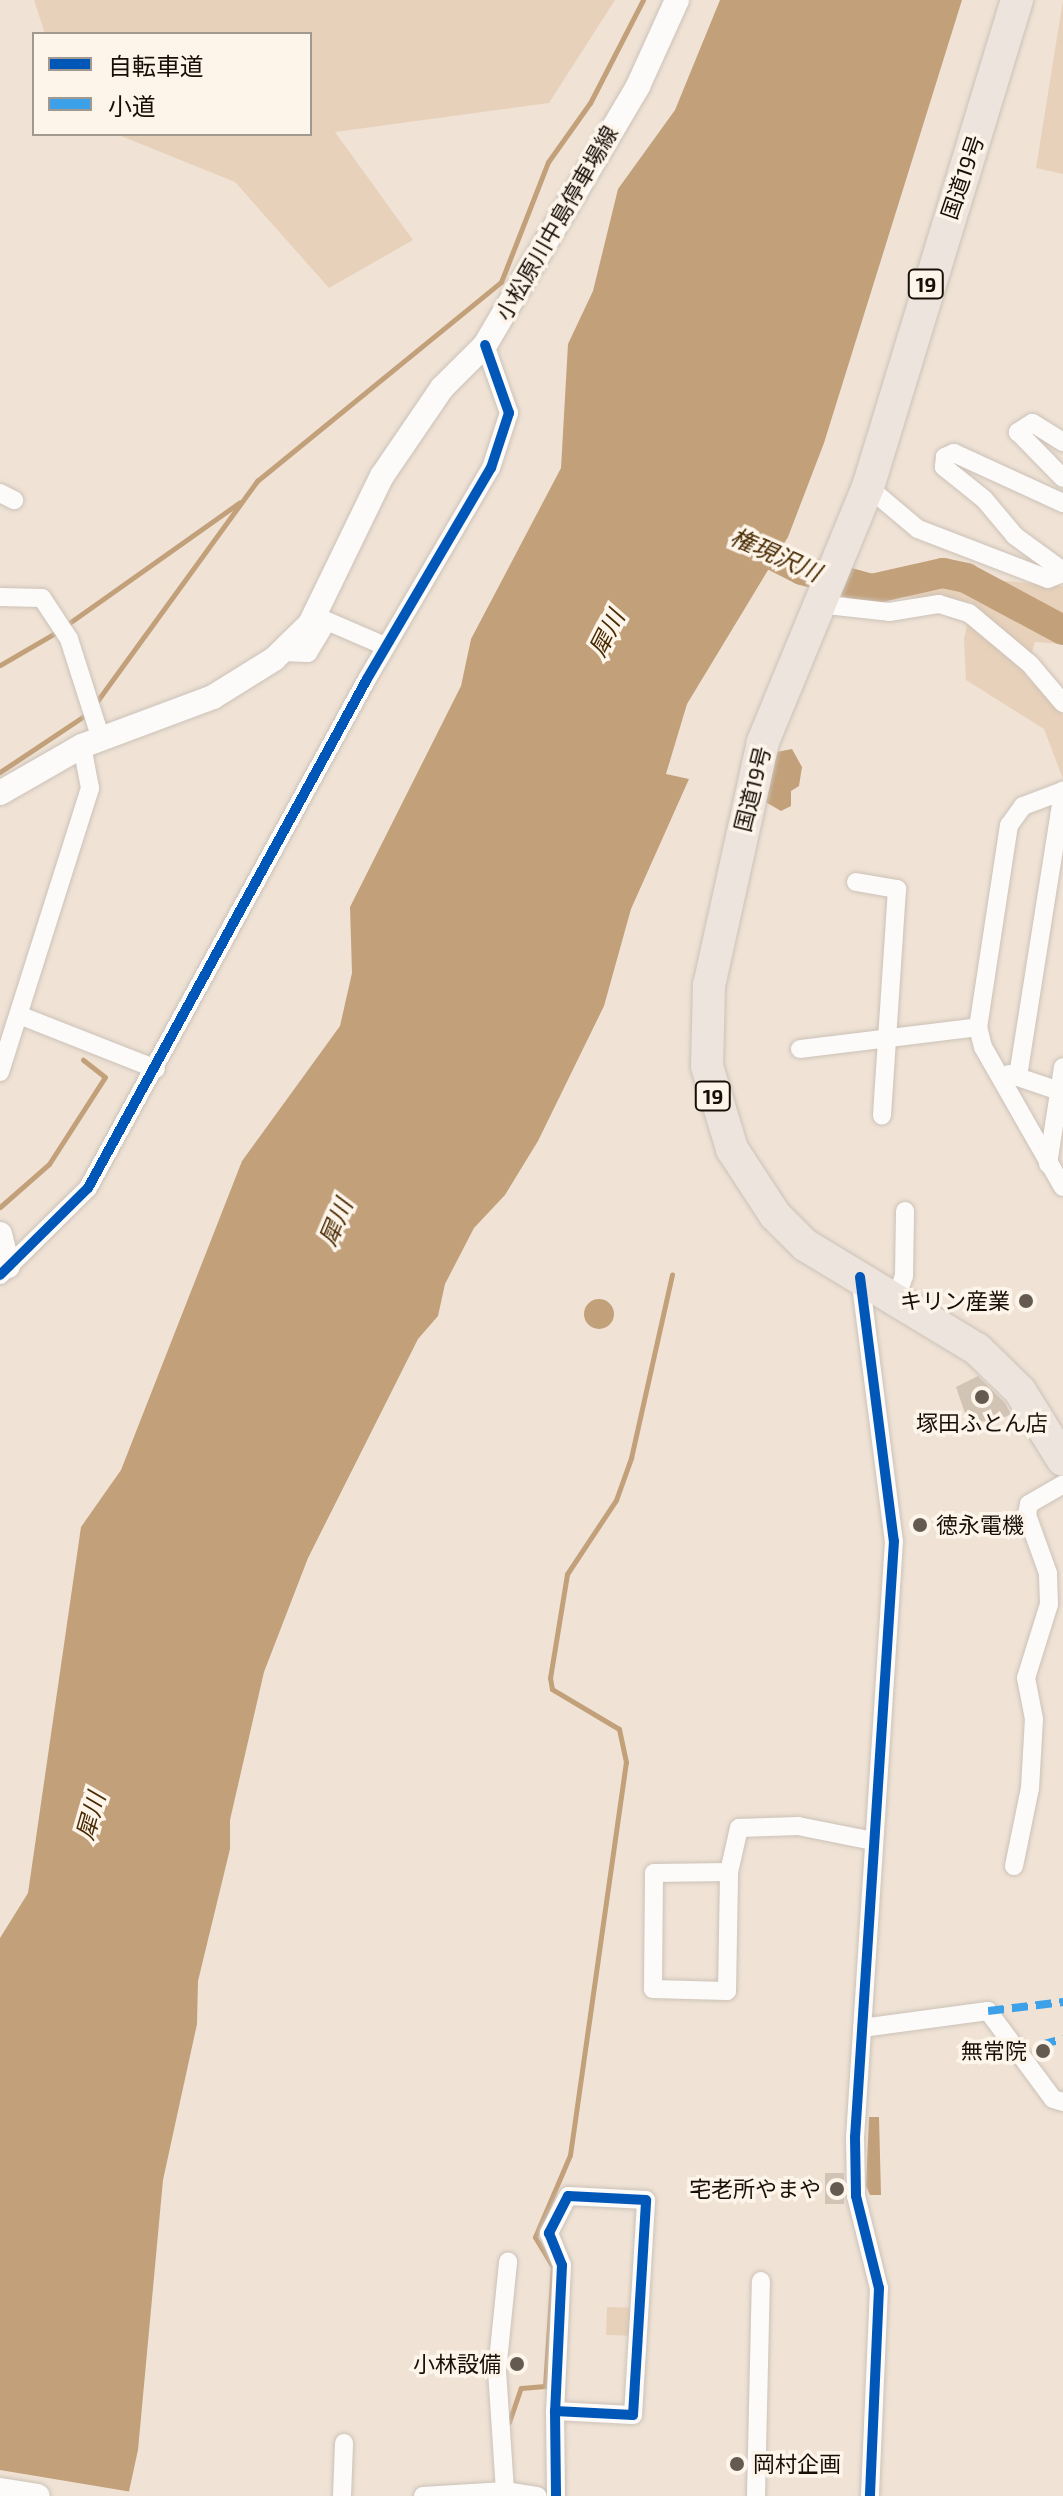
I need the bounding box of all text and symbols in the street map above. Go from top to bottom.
legend [32,32,312,136]
text: 自転車道 [108,51,204,80]
text: 小道 [108,91,156,120]
street label: 小松原川中島停車場線 [490,121,622,325]
street label: 国道19号 [935,131,989,223]
road number: 19 [906,268,946,300]
water label: 権現沢川 [726,521,826,587]
water label: 犀川 [582,605,630,661]
street label: 国道19号 [729,743,775,835]
road number: 19 [693,1080,733,1112]
water label: 犀川 [312,1194,358,1250]
place label: キリン産業 [900,1288,1010,1314]
marker: キリン産業 [1017,1292,1035,1310]
marker: 塚田ふとん店 [973,1388,991,1406]
place label: 塚田ふとん店 [916,1410,1048,1436]
place label: 徳永電機 [936,1512,1024,1538]
marker: 徳永電機 [911,1516,929,1534]
water label: 犀川 [70,1789,110,1843]
place label: 無常院 [961,2038,1027,2064]
marker: 無常院 [1034,2042,1052,2060]
place label: 宅老所やまや [689,2176,821,2202]
marker: 宅老所やまや [828,2180,846,2198]
place label: 小林設備 [413,2351,501,2377]
marker: 小林設備 [508,2355,526,2373]
place label: 岡村企画 [753,2451,841,2477]
marker: 岡村企画 [728,2455,746,2473]

